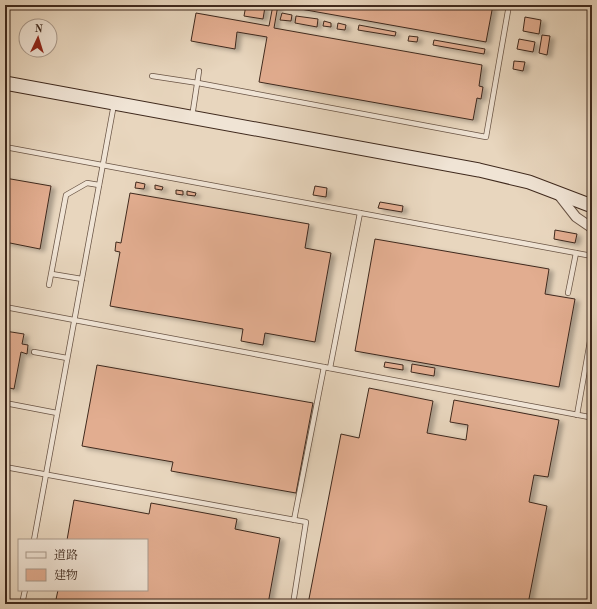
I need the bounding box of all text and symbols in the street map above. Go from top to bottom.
north arrow [18,18,58,58]
text: N [34,24,44,35]
legend [18,539,148,591]
text: 道路 [54,548,78,562]
text: 建物 [54,568,78,582]

